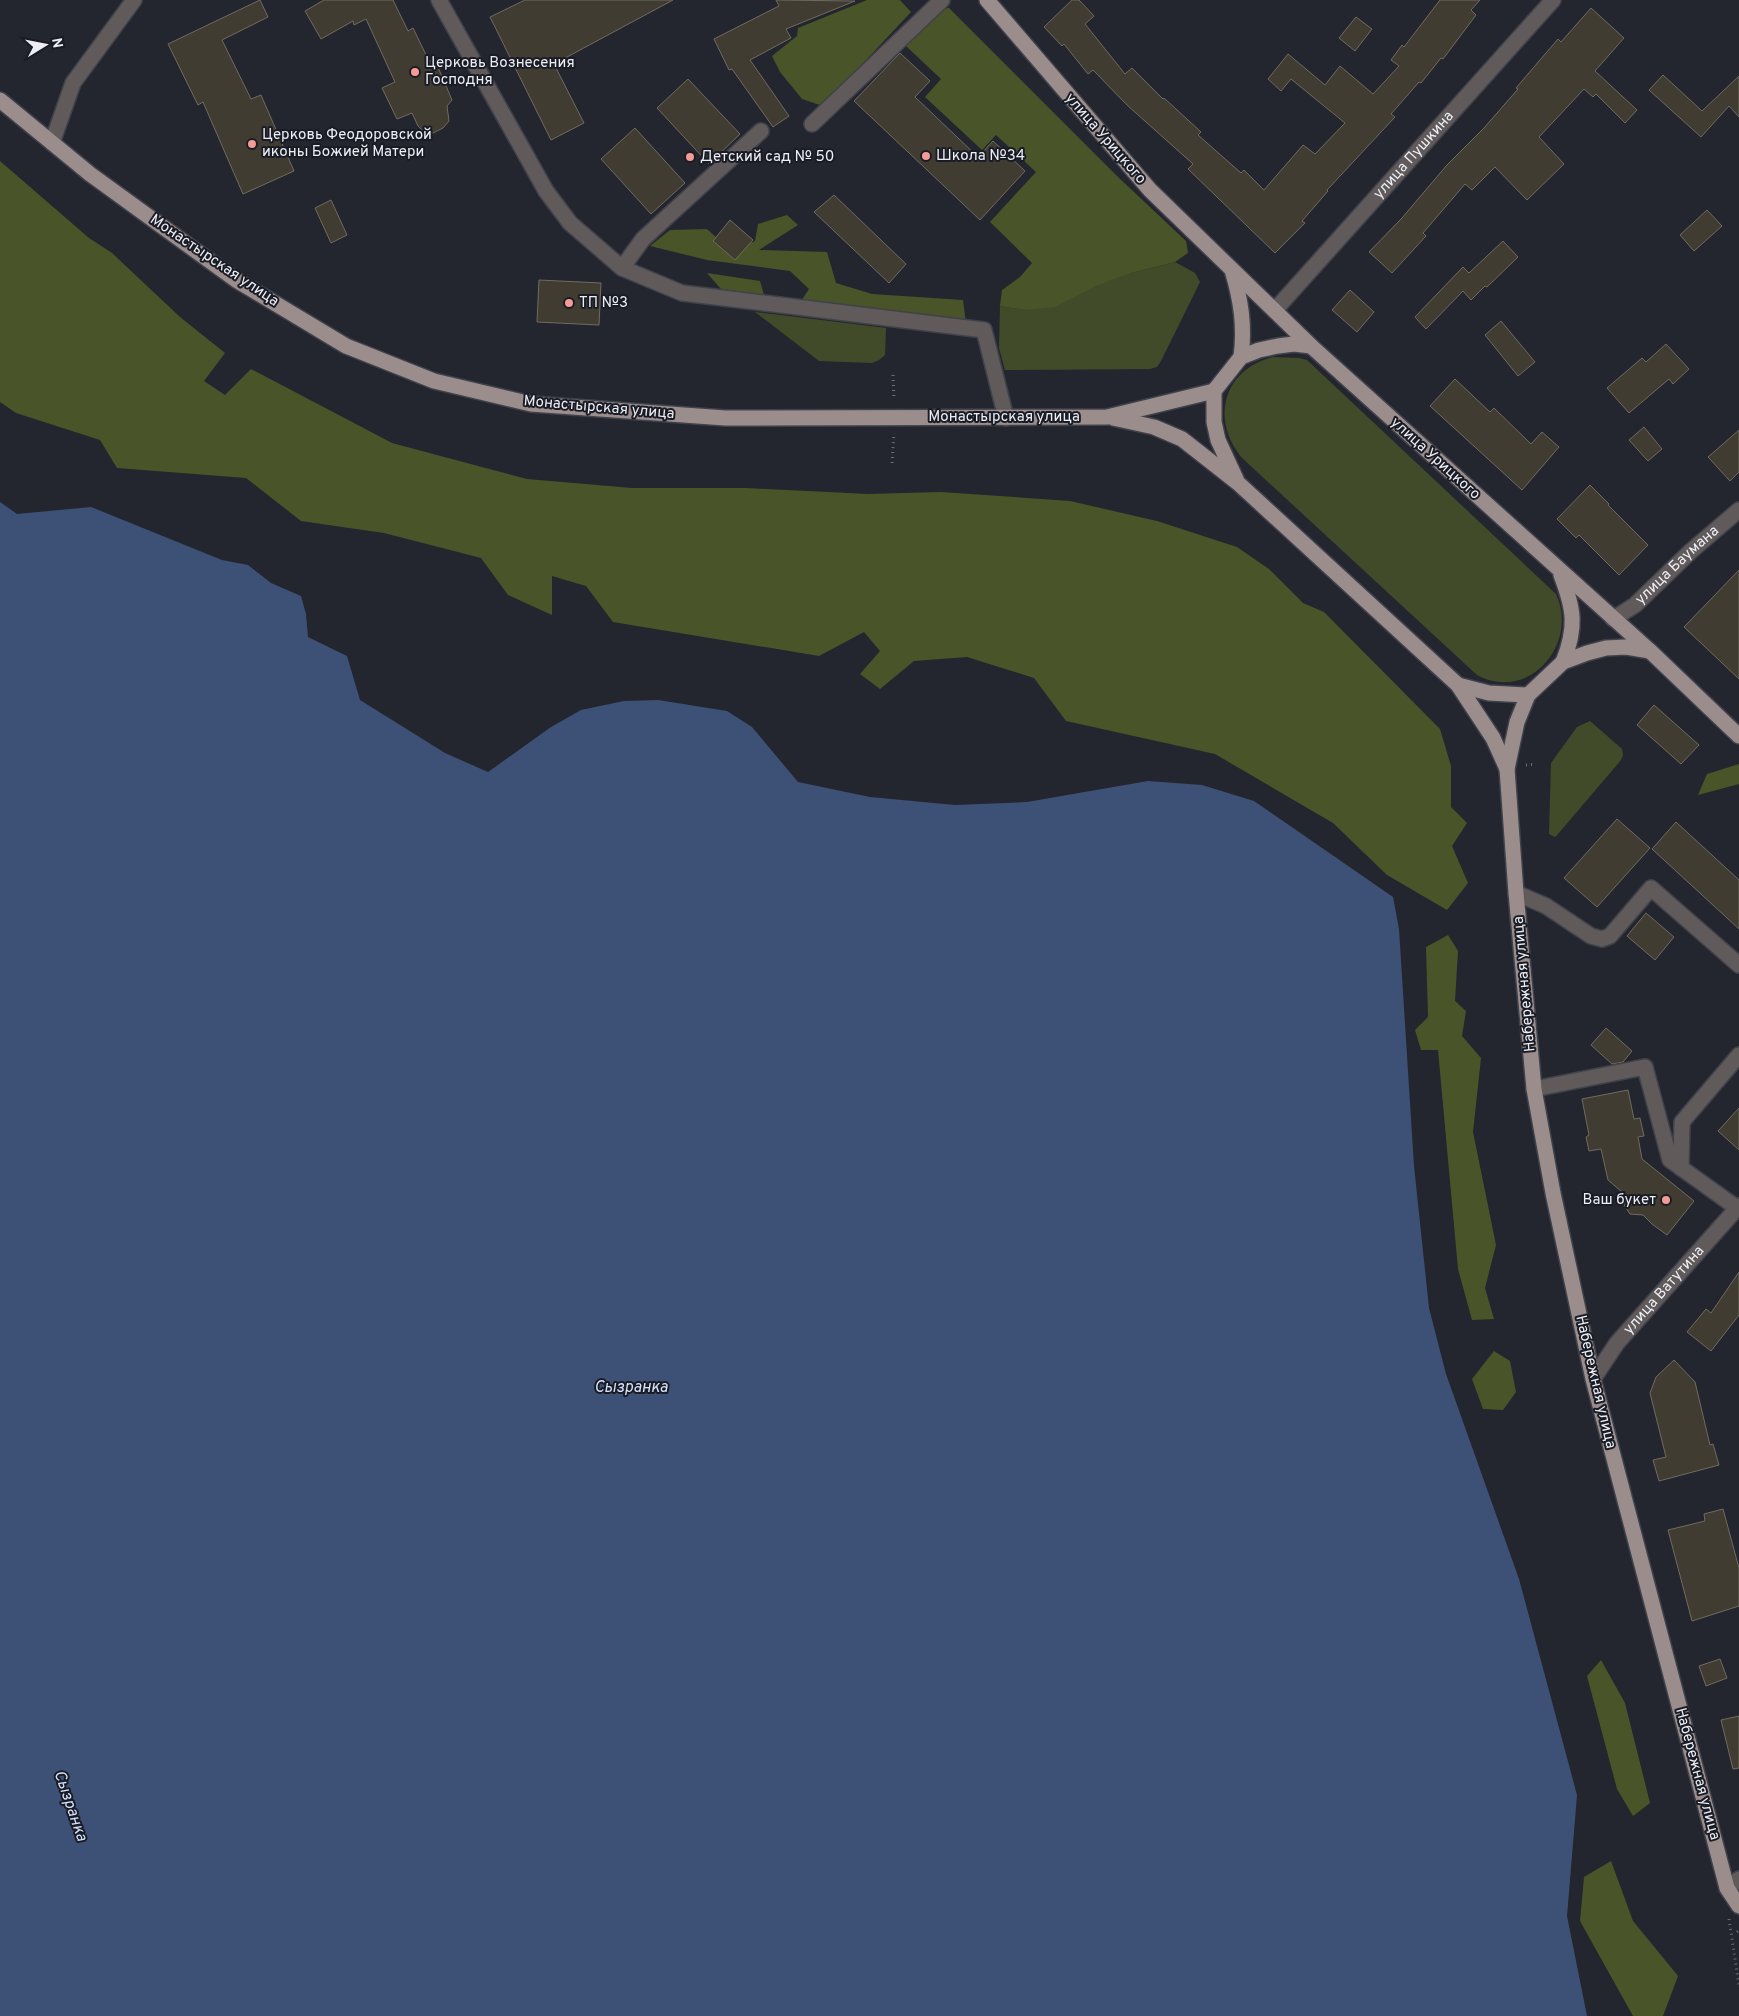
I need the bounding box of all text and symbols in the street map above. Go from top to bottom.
north arrow [20,20,70,70]
text: N [47,37,66,49]
place label: Церковь Вознесения Господня [425,54,575,90]
marker: Церковь Вознесения Господня [409,66,421,78]
street label: улица Урицкого [1060,90,1150,188]
street label: улица Пушкина [1370,107,1458,203]
place label: Церковь Феодоровской иконы Божией Матери [262,126,432,162]
marker: Церковь Феодоровской иконы Божией Матери [246,138,258,150]
place label: Школа №34 [936,147,1025,166]
place label: Детский сад № 50 [700,148,834,167]
marker: Школа №34 [920,150,932,162]
marker: Детский сад № 50 [684,151,696,163]
street label: Монастырская улица [146,211,282,311]
place label: ТП №3 [579,294,628,313]
marker: ТП №3 [563,297,575,309]
street label: Монастырская улица [523,392,675,424]
street label: Монастырская улица [928,408,1080,427]
street label: улица Урицкого [1386,414,1484,504]
street label: улица Баумана [1631,522,1723,609]
street label: Набережная улица [1510,915,1540,1053]
place label: Ваш букет [1583,1191,1656,1210]
marker: Ваш букет [1660,1194,1672,1206]
street label: улица Ватутина [1619,1242,1709,1339]
street label: Набережная улица [1570,1314,1620,1450]
water label: Сызранка [594,1378,669,1398]
street label: Набережная улица [1670,1706,1724,1842]
water label: Сызранка [49,1768,92,1845]

